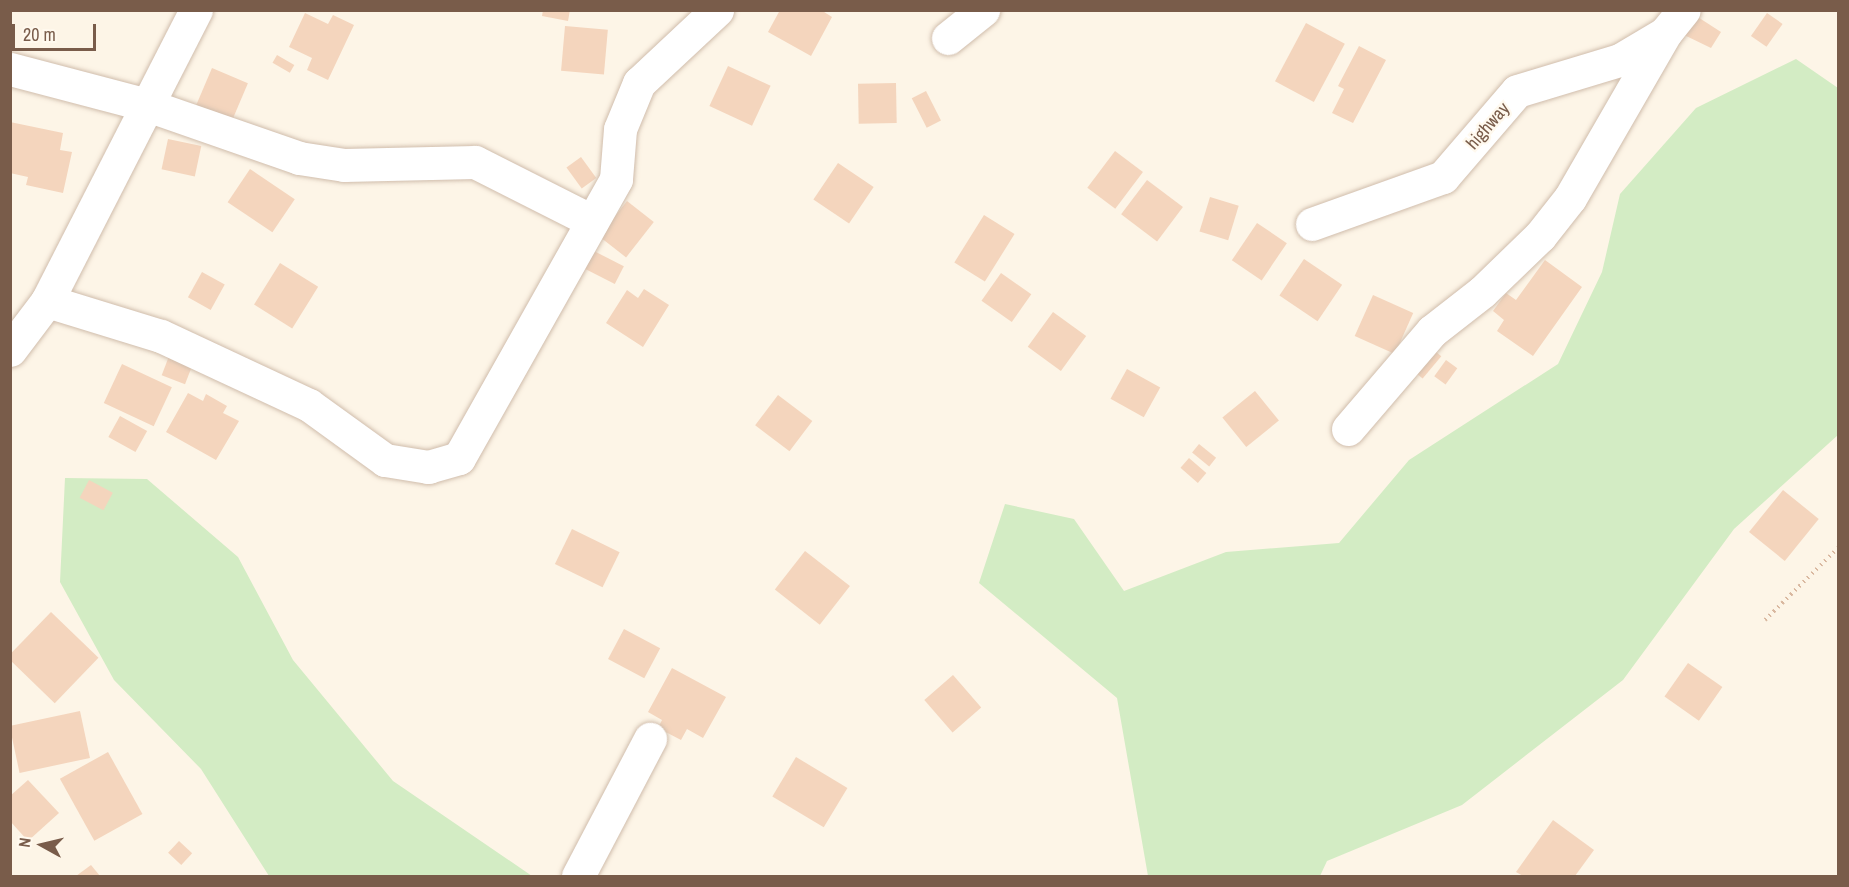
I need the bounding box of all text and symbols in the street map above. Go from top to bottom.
scale bar [15,12,99,50]
text: 20 m [23,22,56,47]
street label: highway [1462,98,1514,154]
north arrow [12,815,72,875]
text: N [13,836,36,849]

